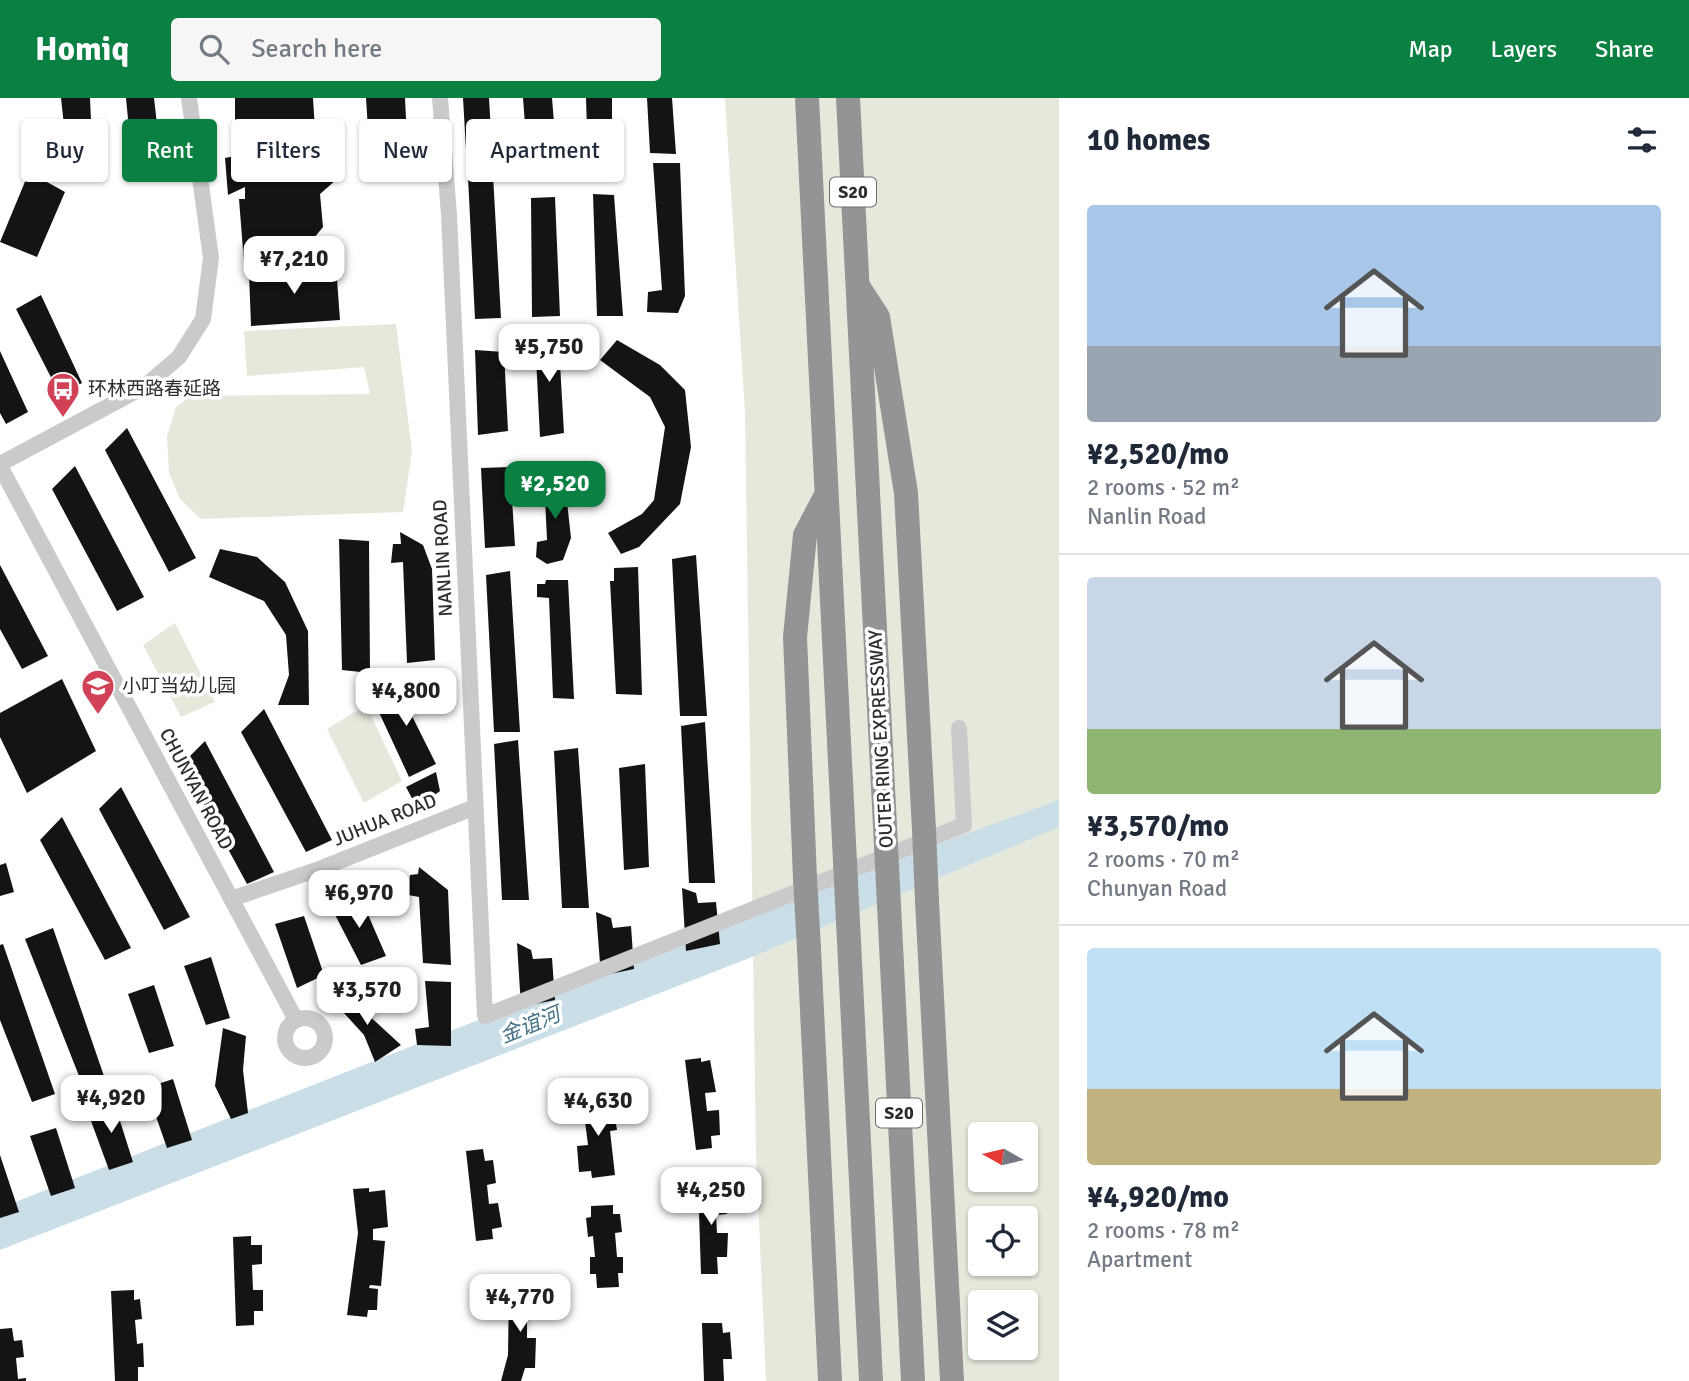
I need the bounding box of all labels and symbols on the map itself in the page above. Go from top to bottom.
road number: S20 [830,178,876,206]
pin: ¥7,210 [237,236,351,296]
pin: ¥5,750 [492,324,606,384]
bus stop icon: 环林西路春延路 [44,370,82,419]
place label: 环林西路春延路 [88,377,221,401]
pin: ¥2,520 [498,462,612,521]
street label: NANLIN ROAD [428,499,458,617]
street label: OUTER RING EXPRESSWAY [863,629,899,849]
school or university icon: 小叮当幼儿园 [79,667,117,716]
pin: ¥4,800 [349,668,463,728]
place label: 小叮当幼儿园 [122,674,236,698]
street label: CHUNYAN ROAD [154,724,238,854]
street label: JUHUA ROAD [330,788,440,852]
pin: ¥6,970 [302,870,416,930]
pin: ¥3,570 [310,968,424,1027]
water label: 金谊河 [496,1000,568,1049]
pin: ¥4,920 [54,1076,168,1135]
pin: ¥4,630 [541,1079,655,1138]
road number: S20 [876,1098,922,1128]
north arrow [968,1122,1038,1192]
pin: ¥4,250 [654,1168,768,1227]
pin: ¥4,770 [463,1274,577,1334]

